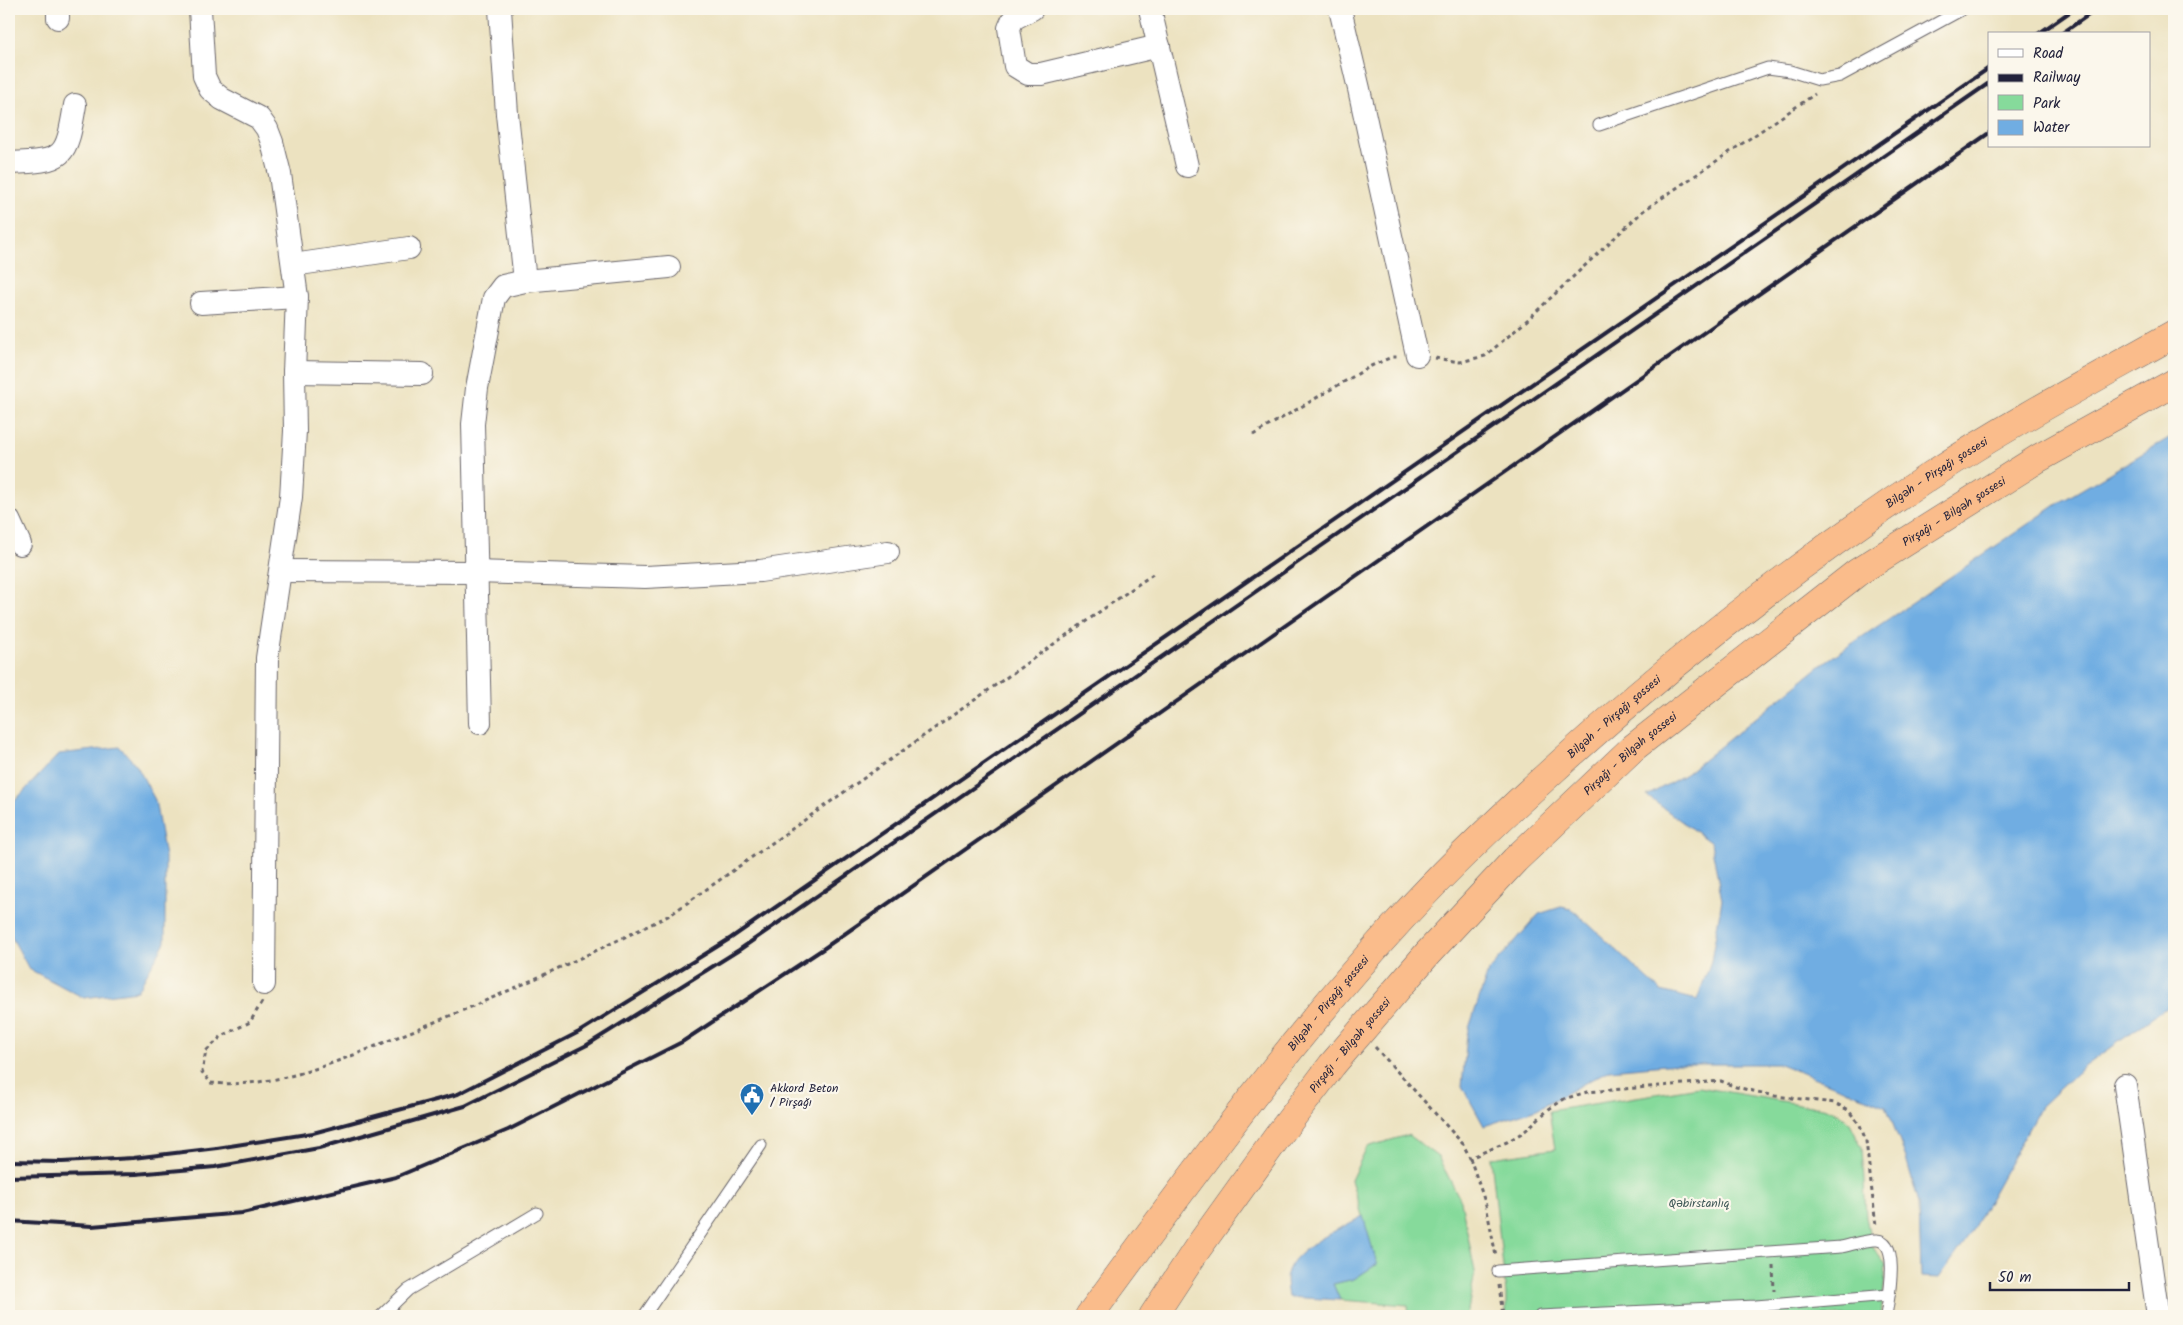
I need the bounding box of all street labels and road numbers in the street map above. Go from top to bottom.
street label: Bilgəh - Pirşağı şossesi [1881,432,1993,513]
street label: Pirşağı - Bilgəh şossesi [1898,471,2010,551]
street label: Bilgəh - Pirşağı şossesi [1562,670,1666,763]
street label: Pirşağı - Bilgəh şossesi [1579,707,1682,800]
street label: Bilgəh - Pirşağı şossesi [1283,950,1375,1055]
street label: Pirşağı - Bilgəh şossesi [1304,992,1396,1097]

